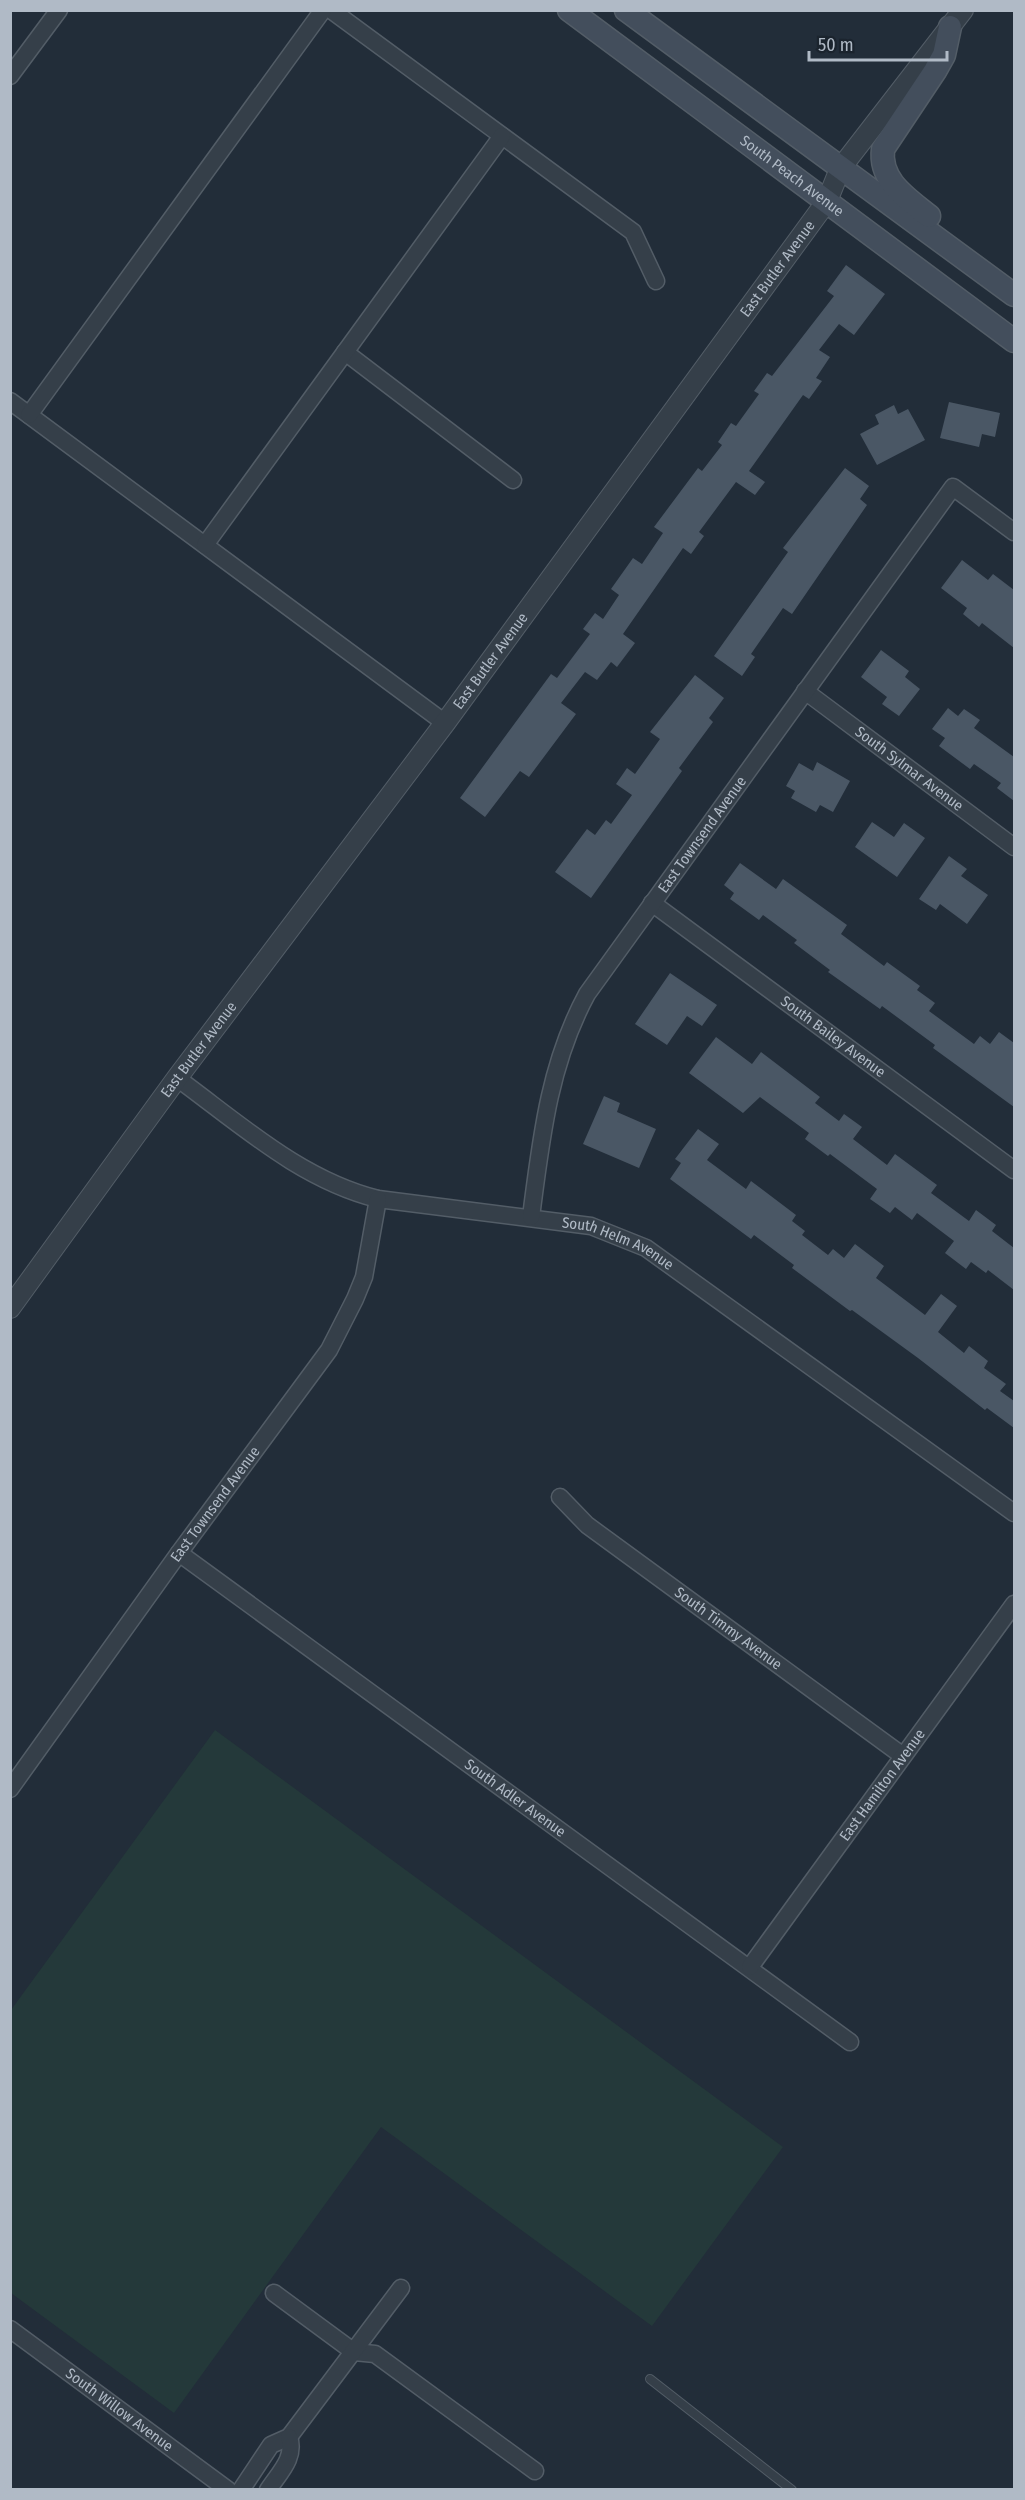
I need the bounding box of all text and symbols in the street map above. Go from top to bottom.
scale bar [809,24,947,62]
text: 50 m [818,34,854,56]
street label: South Peach Avenue [737,132,847,220]
street label: East Butler Avenue [736,217,819,320]
street label: East Butler Avenue [449,609,532,713]
street label: South Sylmar Avenue [852,723,967,815]
street label: East Townsend Avenue [654,773,750,896]
street label: South Bailey Avenue [777,992,889,1081]
street label: East Butler Avenue [157,998,240,1101]
street label: South Helm Avenue [561,1213,677,1274]
street label: East Townsend Avenue [167,1443,264,1565]
street label: South Timmy Avenue [671,1583,786,1674]
street label: East Hamilton Avenue [836,1726,929,1844]
street label: South Adler Avenue [461,1755,569,1841]
street label: South Willow Avenue [62,2364,177,2455]

